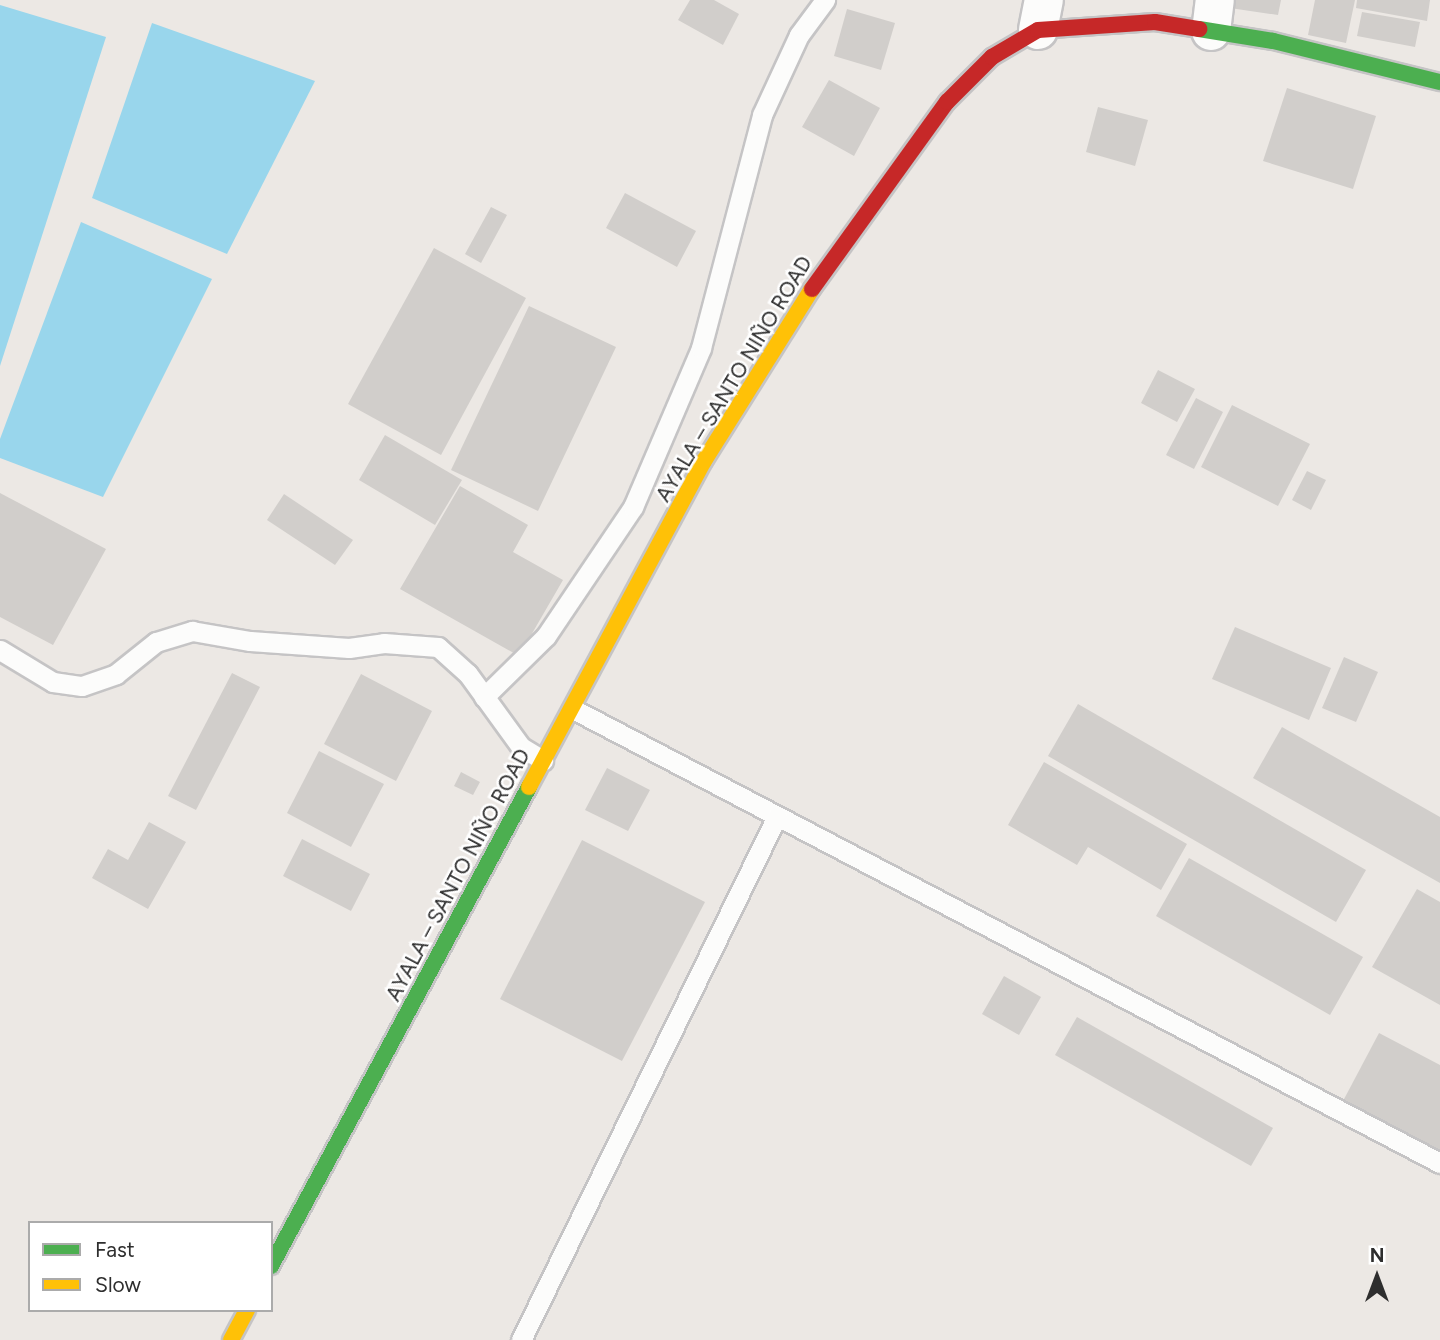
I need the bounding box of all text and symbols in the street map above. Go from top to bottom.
street label: AYALA – SANTO NIÑO ROAD [651,252,817,506]
street label: AYALA – SANTO NIÑO ROAD [381,745,535,1005]
legend [28,1221,273,1312]
text: Fast [95,1237,135,1262]
north arrow [1342,1242,1412,1312]
text: N [1370,1244,1384,1267]
text: Slow [95,1272,141,1297]

